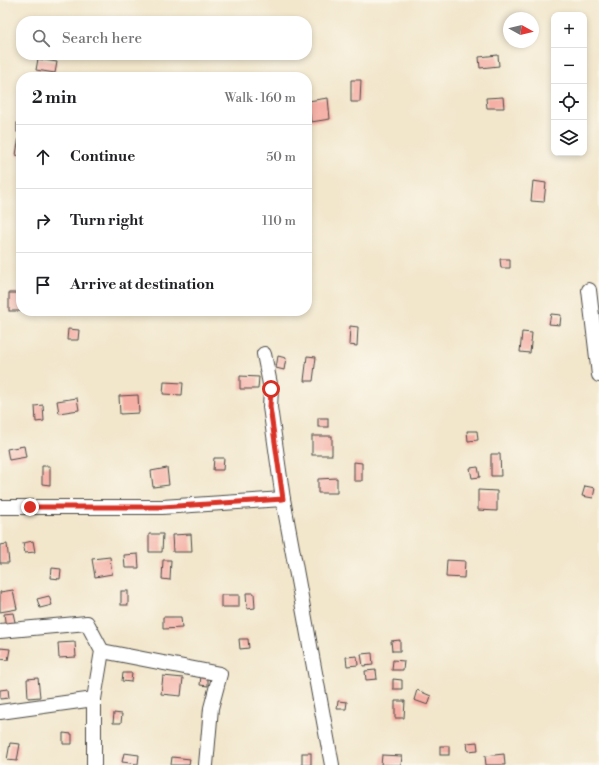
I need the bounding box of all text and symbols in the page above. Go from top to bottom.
north arrow [503,12,539,48]
map controls [551,12,587,156]
button: + [551,12,587,48]
search box [16,16,312,60]
icon: search [30,27,52,49]
text: Search here [62,29,142,48]
button: − [551,48,587,84]
button: locate [551,84,587,120]
text: 2 min [32,87,77,109]
text: Walk · 160 m [225,90,296,106]
button: layers [551,120,587,156]
icon: ahead [32,146,54,168]
text: Continue [70,147,135,166]
text: 50 m [266,149,296,165]
icon: right [32,210,54,232]
text: Turn right [70,211,144,230]
text: 110 m [262,213,296,229]
icon: arrive [32,274,54,296]
text: Arrive at destination [70,275,214,294]
route start [262,380,280,398]
route end [21,498,39,516]

